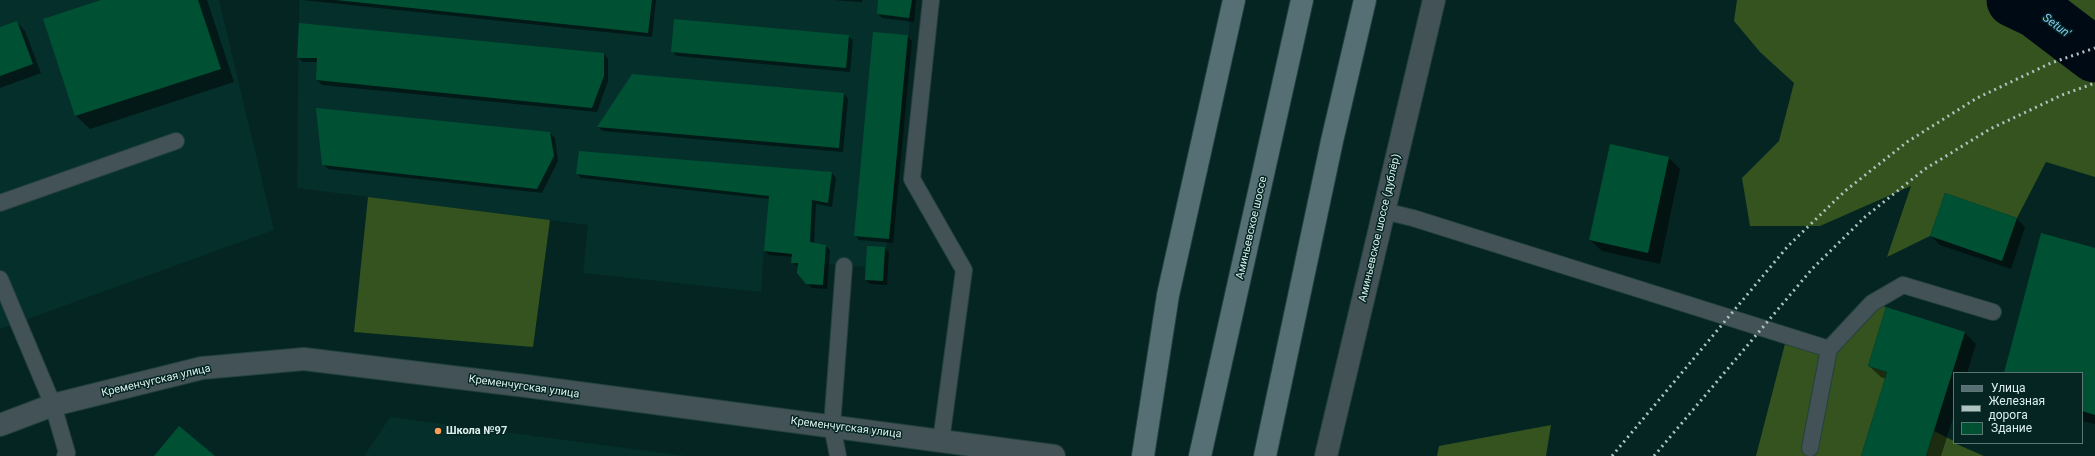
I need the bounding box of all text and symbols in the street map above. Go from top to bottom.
water label: Setun' [2039,11,2073,41]
street label: Аминьевское шоссе (дублёр) [1357,153,1403,303]
street label: Аминьевское шоссе [1234,175,1270,281]
street label: Кременчугская улица [100,362,212,400]
legend [1953,372,2083,444]
street label: Кременчугская улица [468,373,580,401]
text: Улица [1991,381,2026,395]
text: Железная дорога [1989,394,2045,422]
street label: Кременчугская улица [790,415,902,441]
text: Здание [1991,421,2032,435]
place label: Школа №97 [446,424,507,438]
marker: Школа №97 [433,426,443,436]

